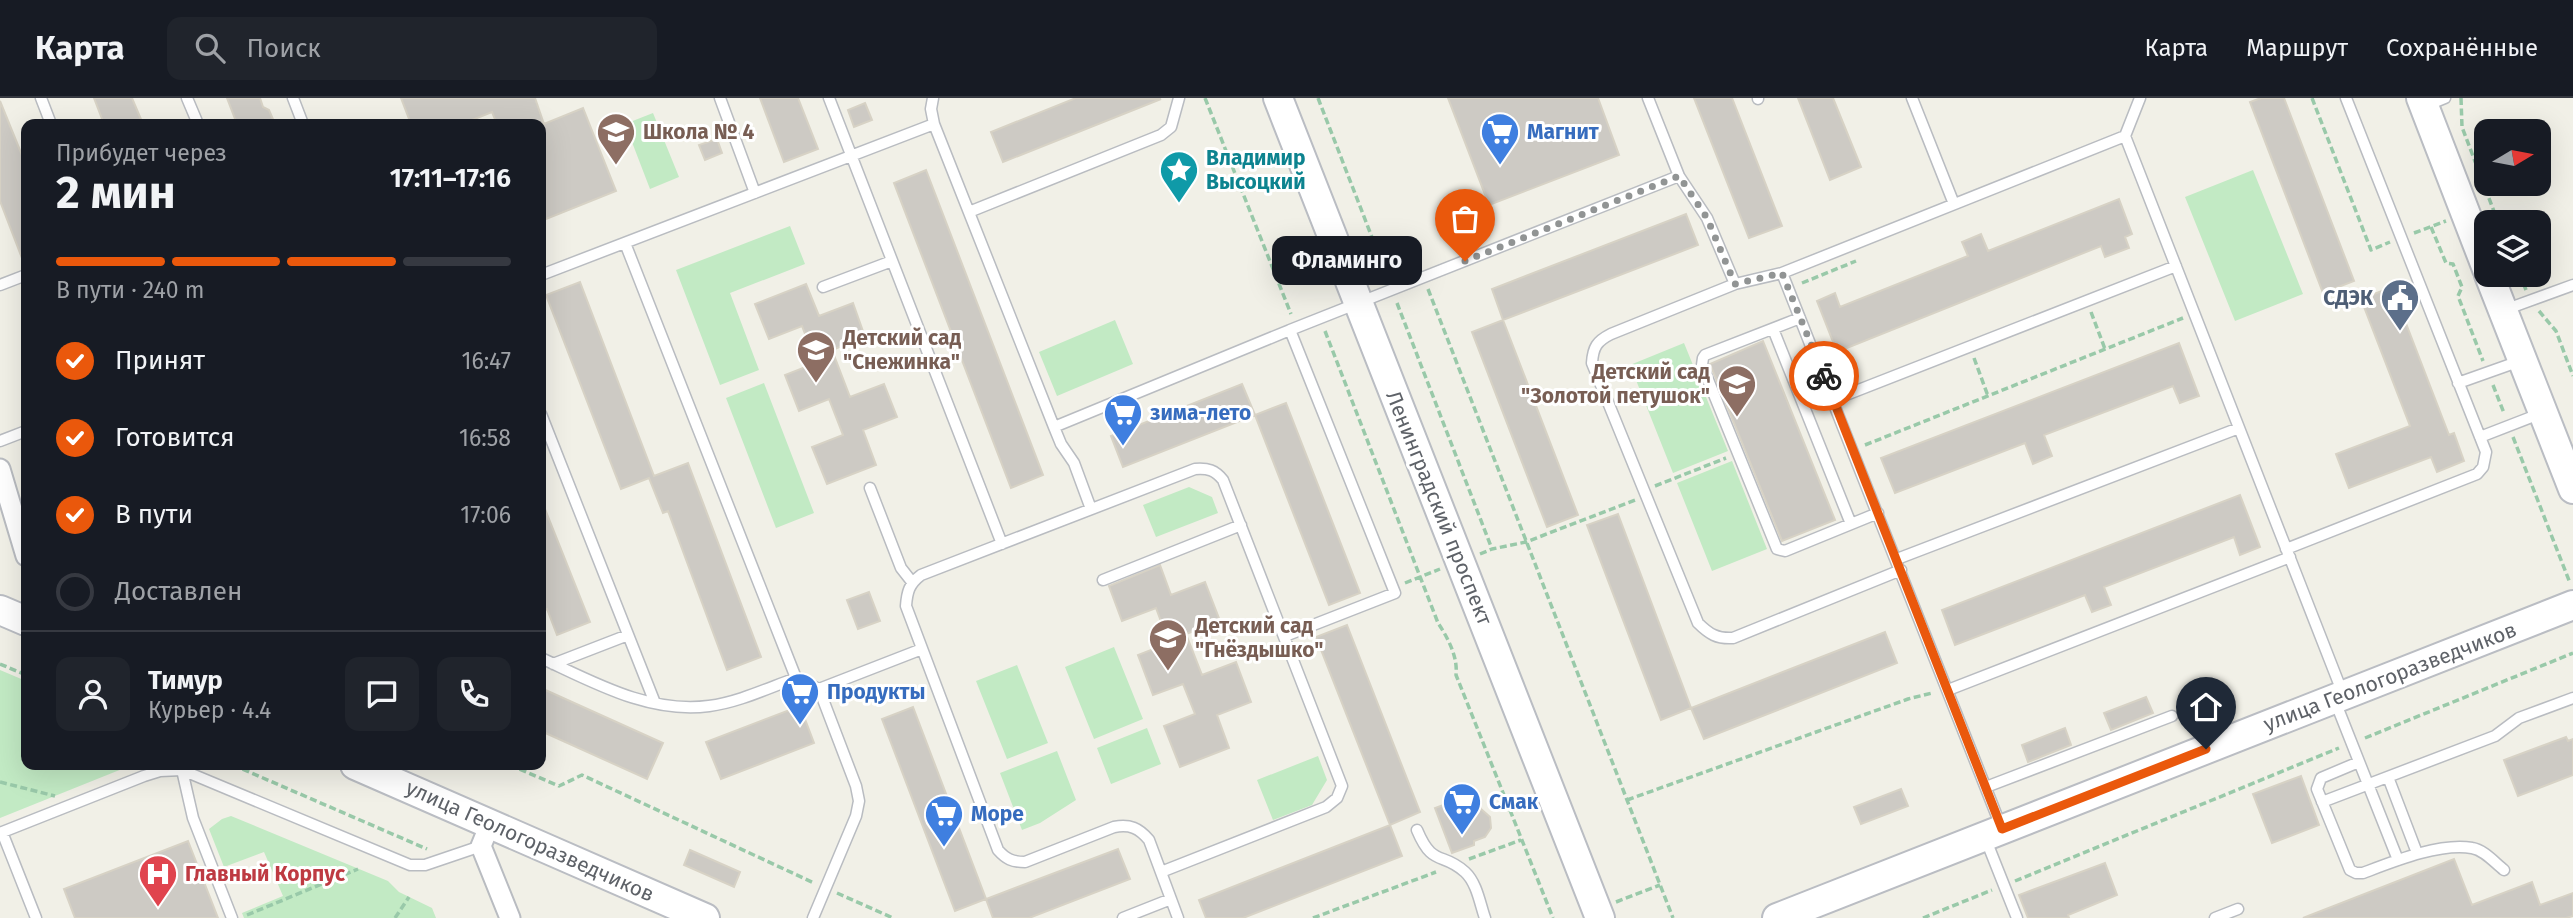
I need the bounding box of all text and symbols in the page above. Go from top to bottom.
search box [167,17,657,80]
text: Карта [35,28,125,68]
icon: search [191,29,229,67]
text: Поиск [247,33,321,64]
text: Карта [2145,34,2208,62]
text: Маршрут [2246,34,2348,62]
text: Сохранённые [2386,34,2538,62]
school or university icon: Школа № 4 [595,111,637,166]
supermarket icon: Магнит [1479,111,1521,166]
place label: Школа № 4 [643,119,755,145]
place label: Магнит [1527,119,1600,145]
north arrow [2474,119,2552,196]
map controls [2474,119,2551,287]
text: Прибудет через [56,139,227,167]
place label: Владимир Высоцкий [1206,145,1306,195]
place icon: Владимир Высоцкий [1158,149,1200,204]
text: 17:11–17:16 [390,163,511,194]
text: 2 мин [56,165,176,220]
pin [1435,189,1495,261]
icon: bag [1446,200,1484,238]
button: layers [2474,210,2551,287]
callout: Фламинго [1272,236,1423,286]
text: Фламинго [1292,246,1402,274]
text: В пути · 240 m [56,276,205,304]
public building icon: СДЭК [2379,277,2421,332]
place label: СДЭК [2323,285,2374,311]
place label: Детский сад "Снежинка" [842,325,961,375]
school or university icon: Детский сад "Снежинка" [795,329,837,384]
courier [1789,341,1859,411]
icon: check [56,342,94,380]
text: Принят [115,345,205,376]
text: 16:47 [461,347,511,375]
icon: bike [1805,357,1843,395]
place label: Детский сад "Золотой петушок" [1521,359,1710,409]
school or university icon: Детский сад "Золотой петушок" [1716,363,1758,418]
street label: Ленинградский проспект [1380,387,1498,629]
supermarket icon: зима-лето [1102,392,1144,447]
place label: зима-лето [1150,400,1251,426]
icon: check [56,419,94,457]
text: Готовится [115,422,235,453]
text: 16:58 [459,424,511,452]
icon: check [56,496,94,534]
text: В пути [115,499,193,530]
text: 17:06 [460,501,511,529]
text: Доставлен [115,576,242,607]
place label: Детский сад "Гнёздышко" [1194,613,1323,663]
school or university icon: Детский сад "Гнёздышко" [1147,617,1189,672]
street label: улица Геологоразведчиков [2260,617,2520,737]
button: person [56,657,130,731]
button: chat [345,657,419,731]
button: phone [437,657,511,731]
text: Тимур [148,665,223,696]
supermarket icon: Продукты [779,671,821,726]
pin [2176,677,2236,749]
place label: Продукты [827,679,925,705]
icon: home [2187,688,2225,726]
text: Курьер · 4.4 [148,696,271,724]
street label: улица Геологоразведчиков [402,774,658,908]
supermarket icon: Смак [1441,781,1483,836]
place label: Смак [1489,789,1539,815]
supermarket icon: Море [923,793,965,848]
place label: Море [971,801,1024,827]
hospital icon: Главный Корпус [137,853,179,908]
place label: Главный Корпус [185,861,345,887]

